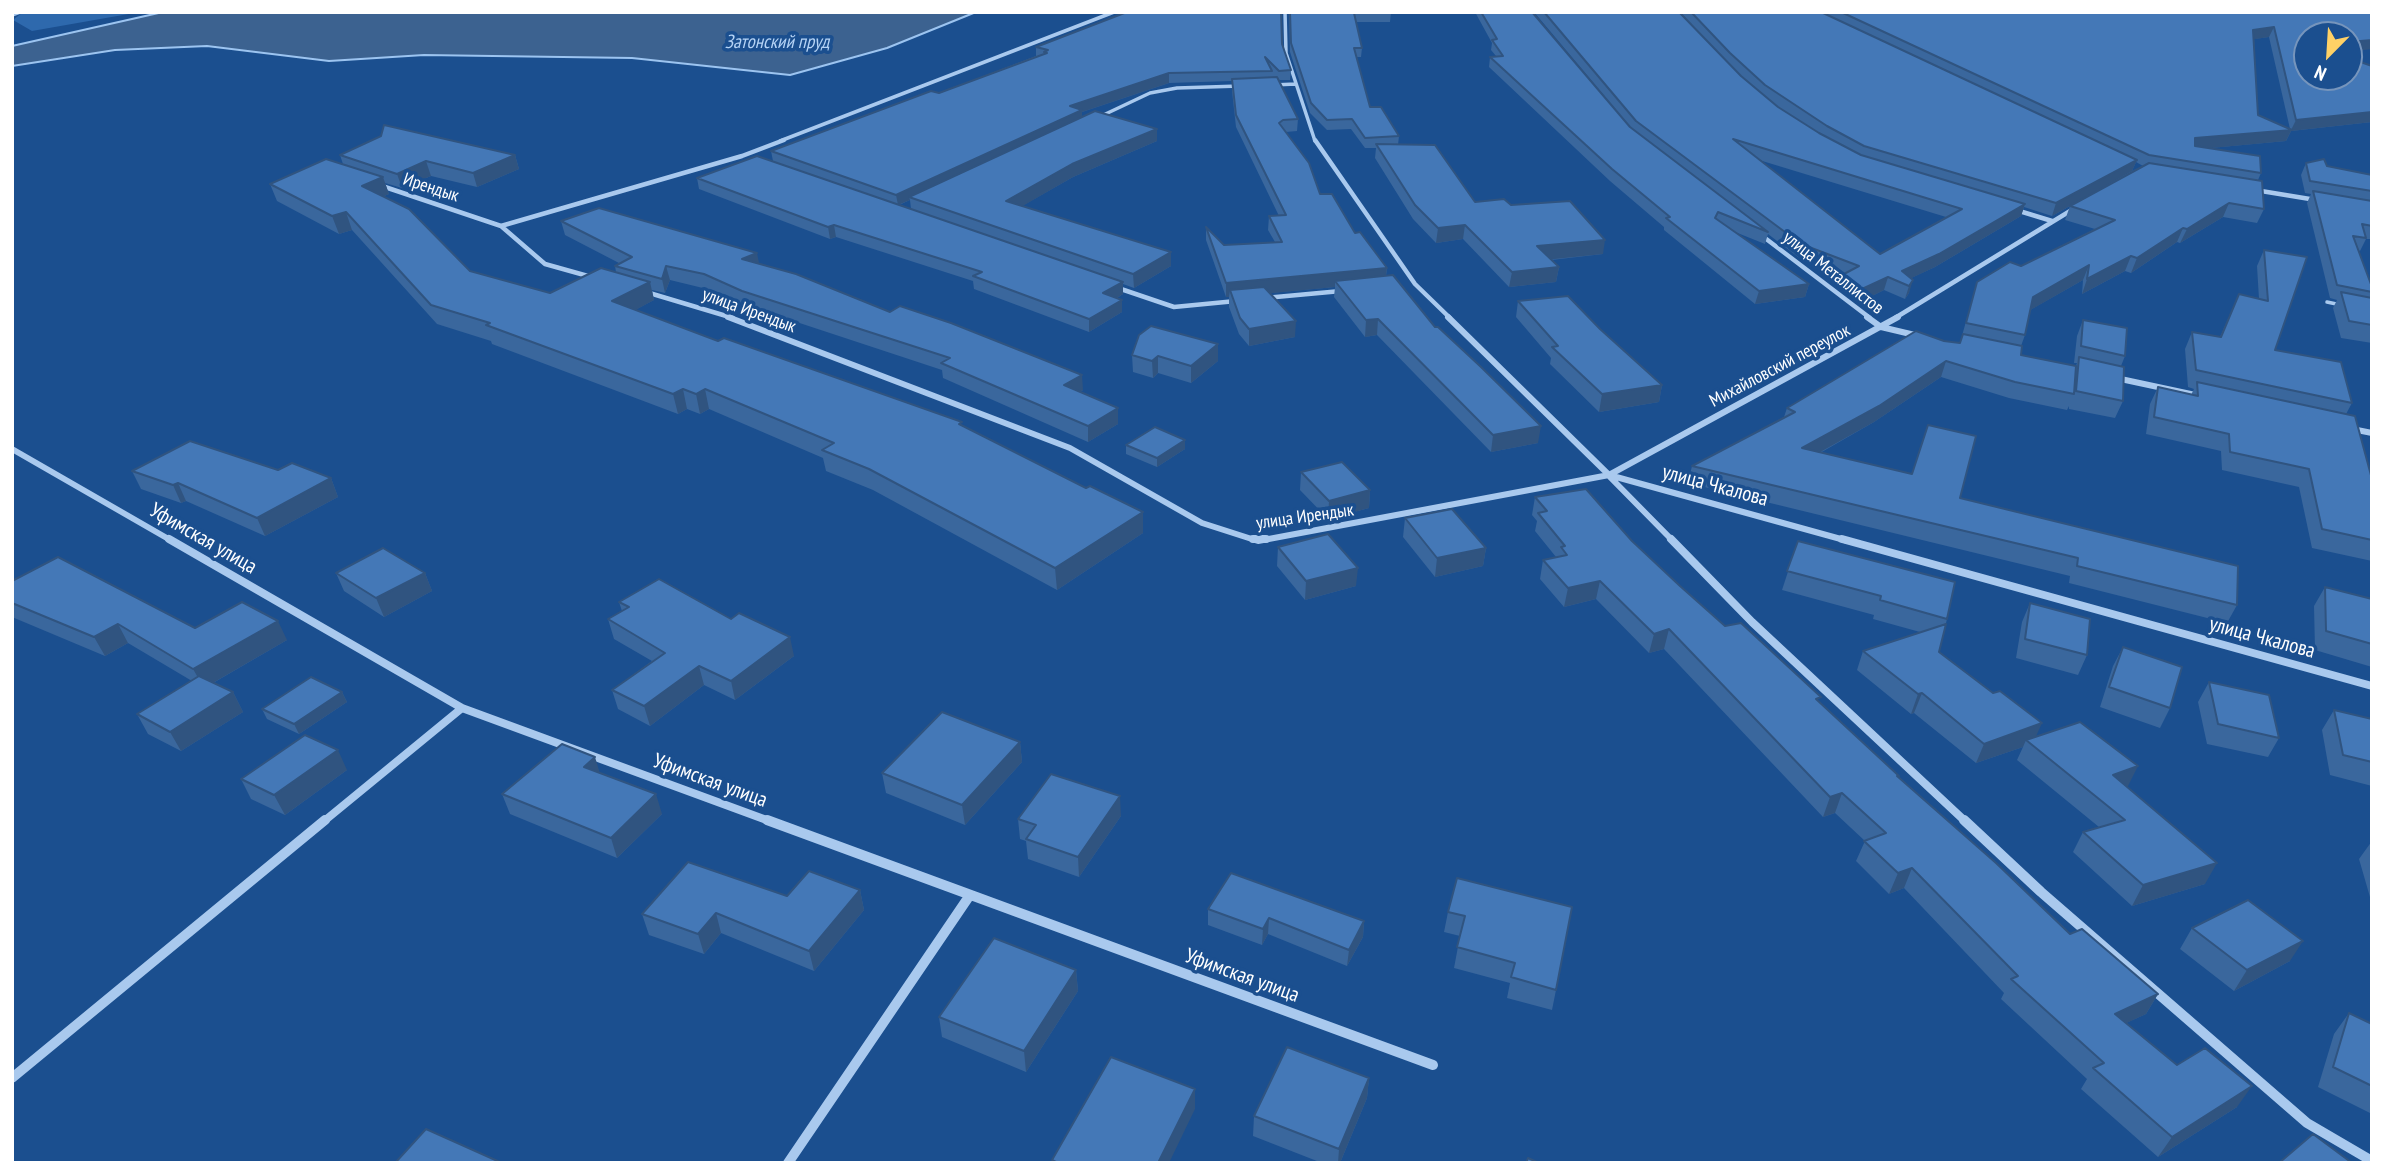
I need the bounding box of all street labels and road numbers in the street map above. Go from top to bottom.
street label: Ирендык [400,169,462,207]
street label: улица Металлистов [1778,227,1888,319]
street label: улица Ирендык [699,284,799,338]
street label: Михайловский переулок [1706,320,1854,412]
street label: улица Чкалова [1659,460,1771,512]
street label: Уфимская улица [145,498,261,580]
street label: улица Ирендык [1255,499,1355,535]
street label: улица Чкалова [2206,612,2318,664]
street label: Уфимская улица [649,749,771,813]
street label: Уфимская улица [1181,944,1303,1008]

